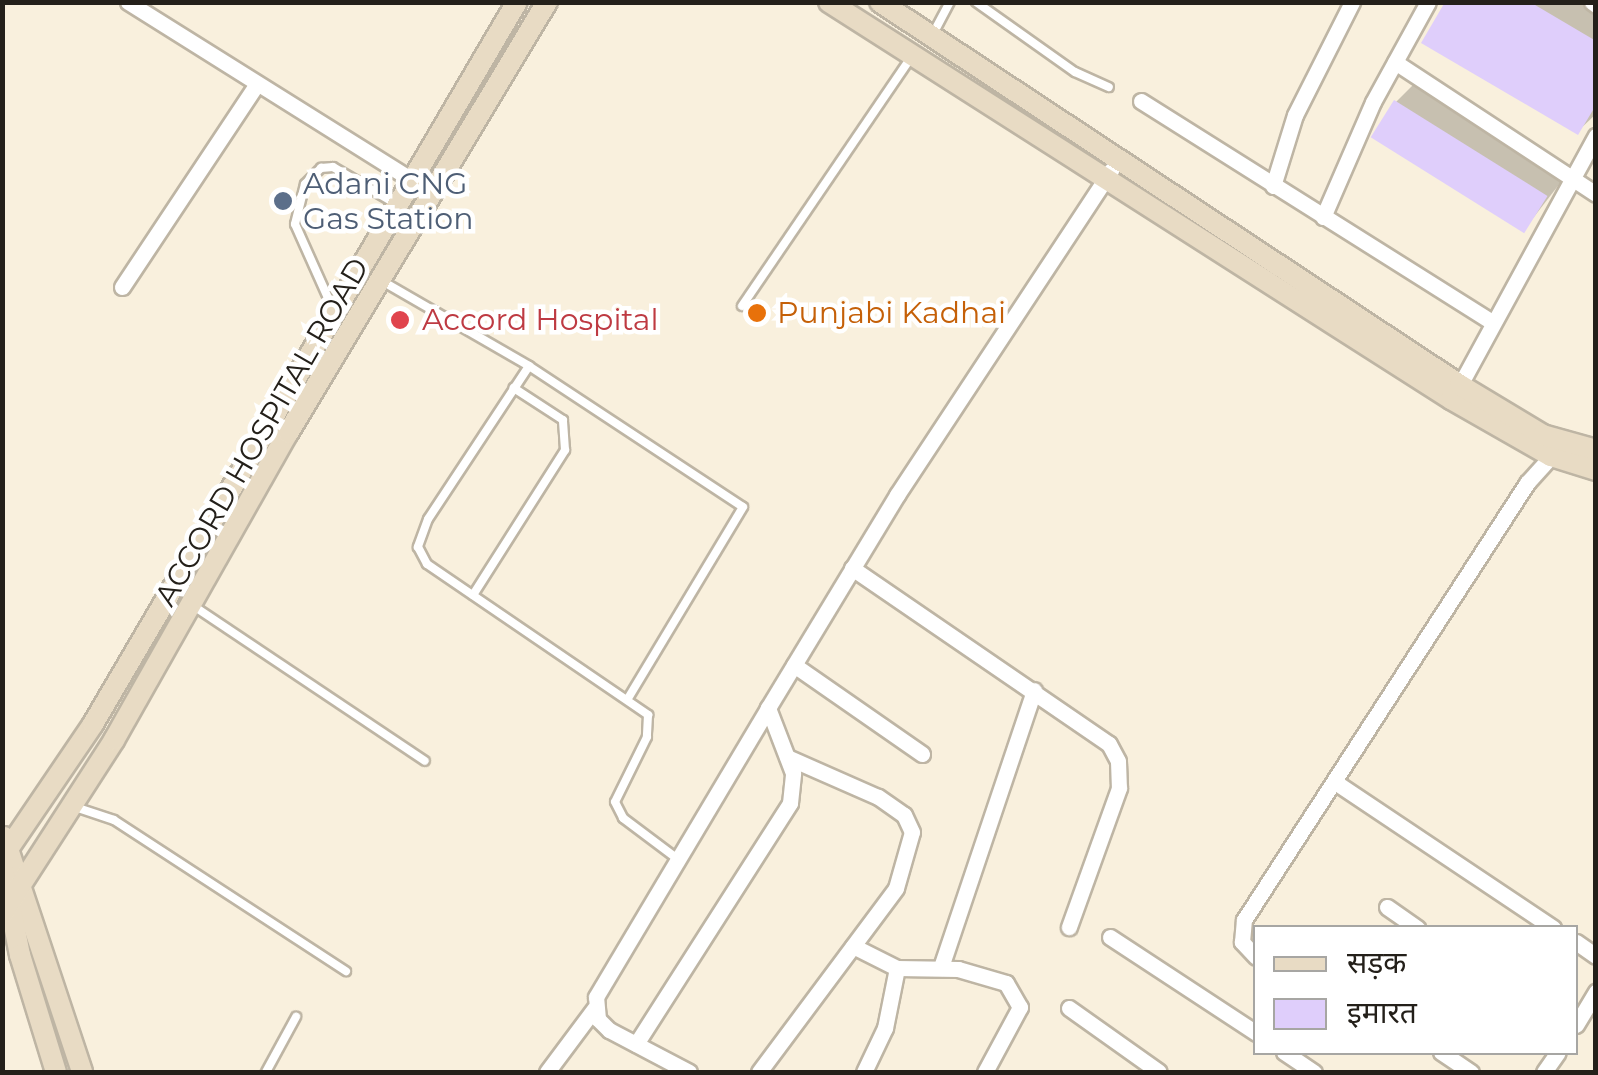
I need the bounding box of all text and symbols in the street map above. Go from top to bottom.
place label: Adani CNG Gas Station [303,166,473,236]
marker: Adani CNG Gas Station [272,190,294,212]
street label: ACCORD HOSPITAL ROAD [148,252,376,612]
place label: Punjabi Kadhai [777,295,1006,331]
place label: Accord Hospital [422,302,659,338]
marker: Punjabi Kadhai [746,302,768,324]
marker: Accord Hospital [387,307,413,333]
legend [1253,925,1578,1055]
text: सड़क [1347,944,1406,981]
text: इमारत [1347,994,1417,1031]

